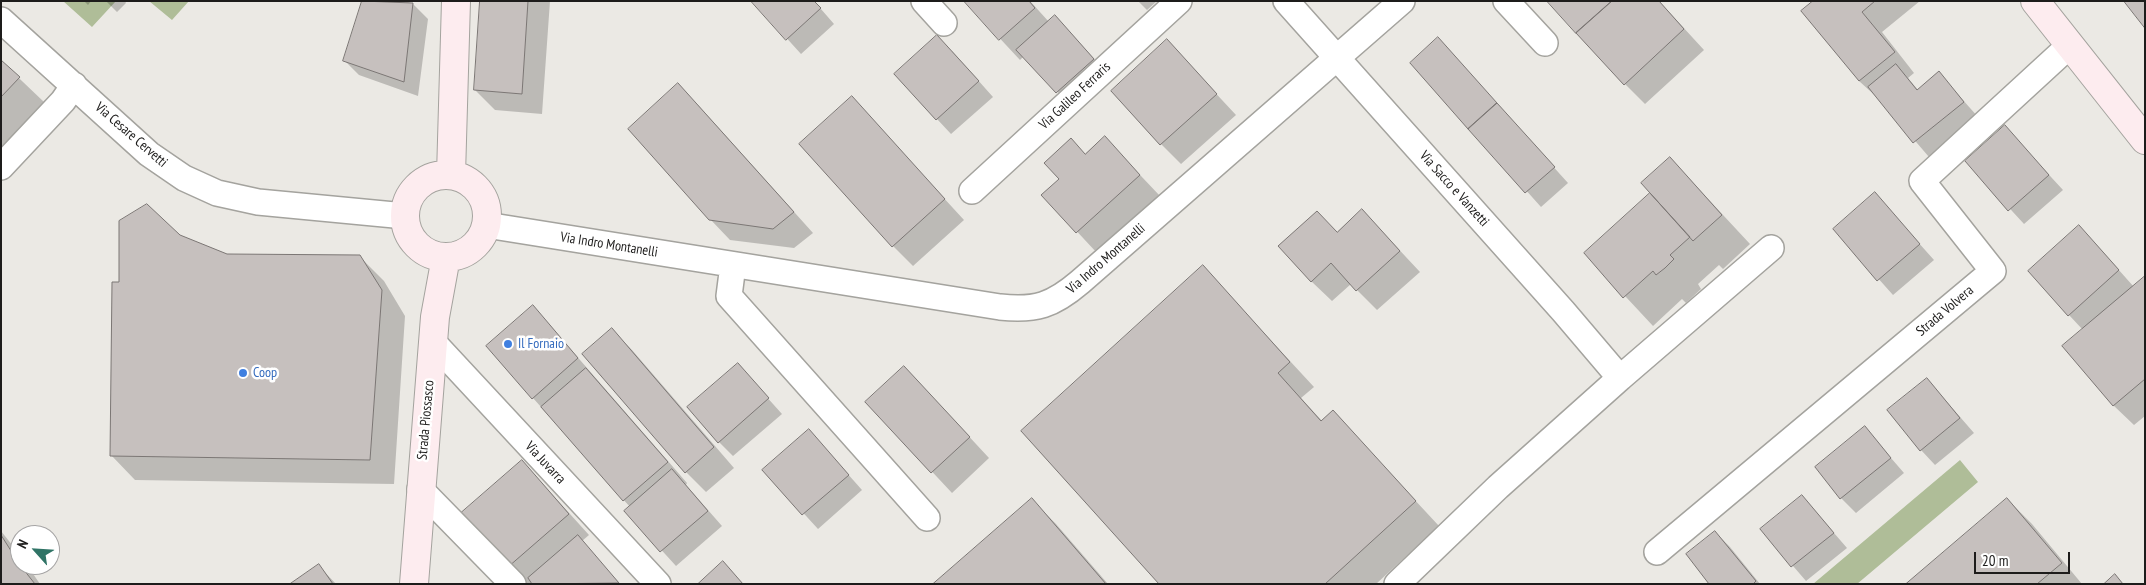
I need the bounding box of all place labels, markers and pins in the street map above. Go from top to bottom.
place label: Il Fornaio [518,336,564,352]
marker: Il Fornaio [502,338,514,350]
place label: Coop [253,365,277,381]
marker: Coop [237,367,249,379]

